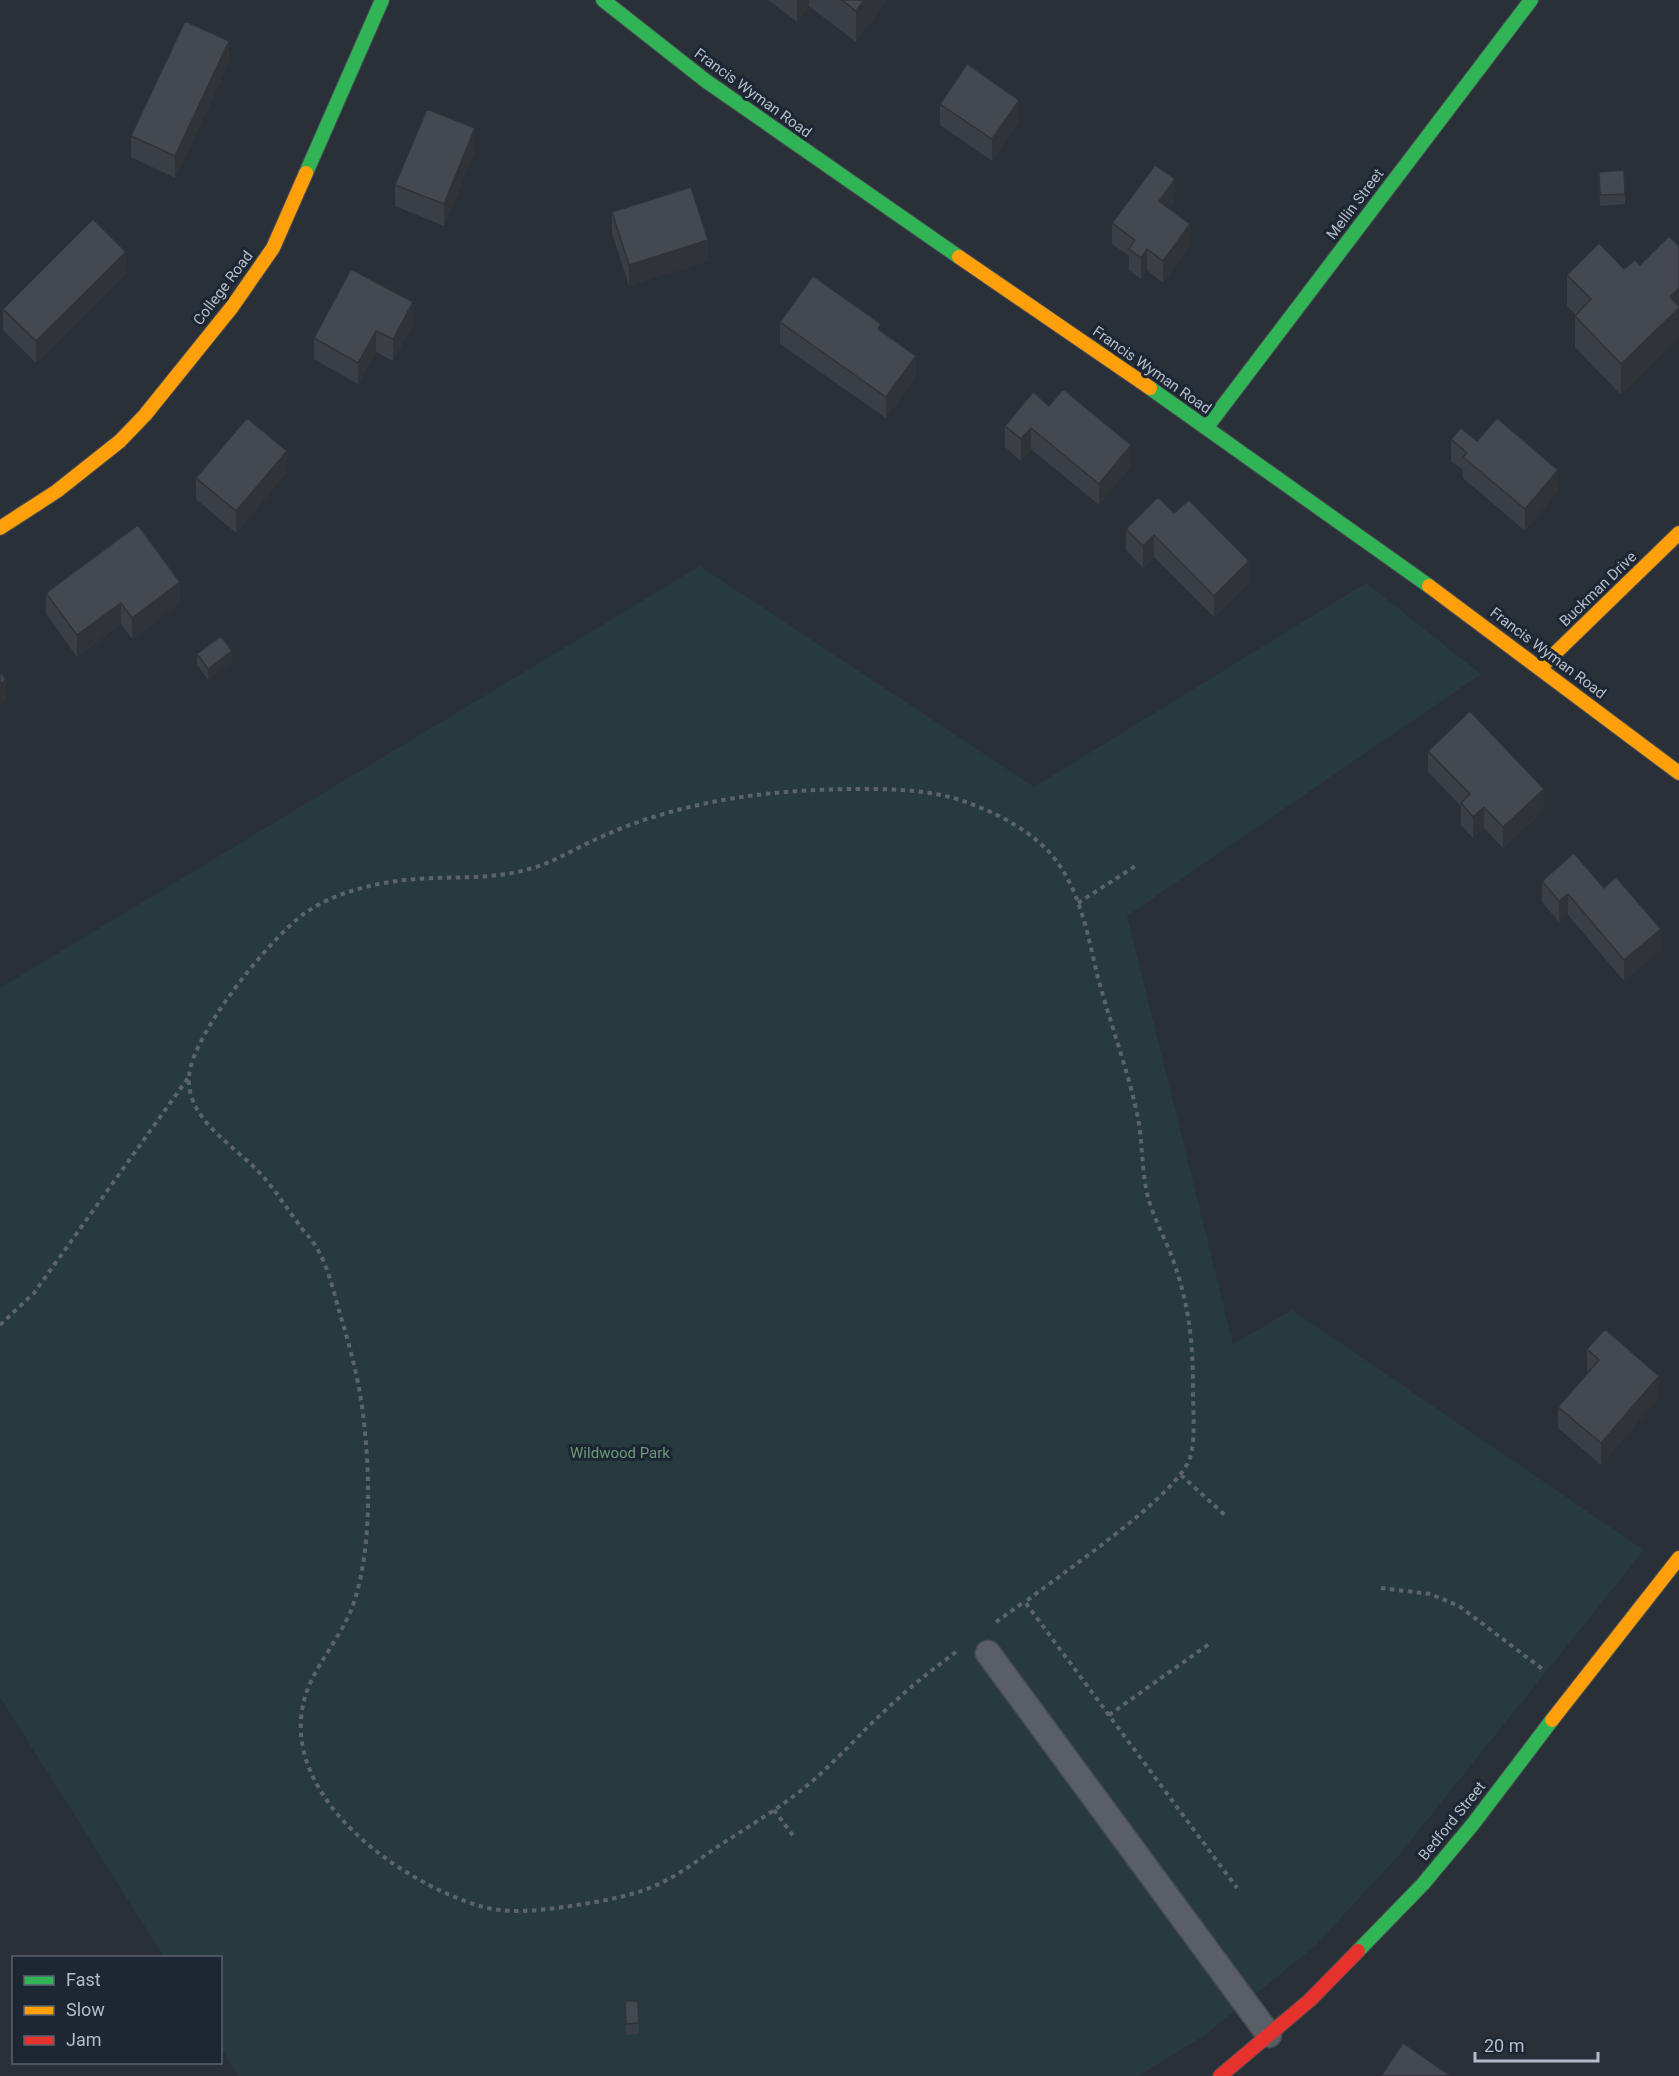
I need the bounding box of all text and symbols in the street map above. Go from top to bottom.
street label: Francis Wyman Road [691,44,815,142]
street label: Mellin Street [1323,165,1387,243]
street label: College Road [189,247,257,329]
street label: Francis Wyman Road [1089,322,1215,418]
street label: Buckman Drive [1556,548,1640,630]
street label: Francis Wyman Road [1487,604,1609,702]
park label: Wildwood Park [570,1444,670,1462]
street label: Bedford Street [1415,1778,1489,1864]
legend [12,1956,222,2064]
text: Fast [66,1969,101,1990]
text: Slow [66,1999,105,2020]
scale bar [1475,2025,1598,2063]
text: Jam [66,2029,102,2050]
text: 20 m [1484,2035,1524,2056]

